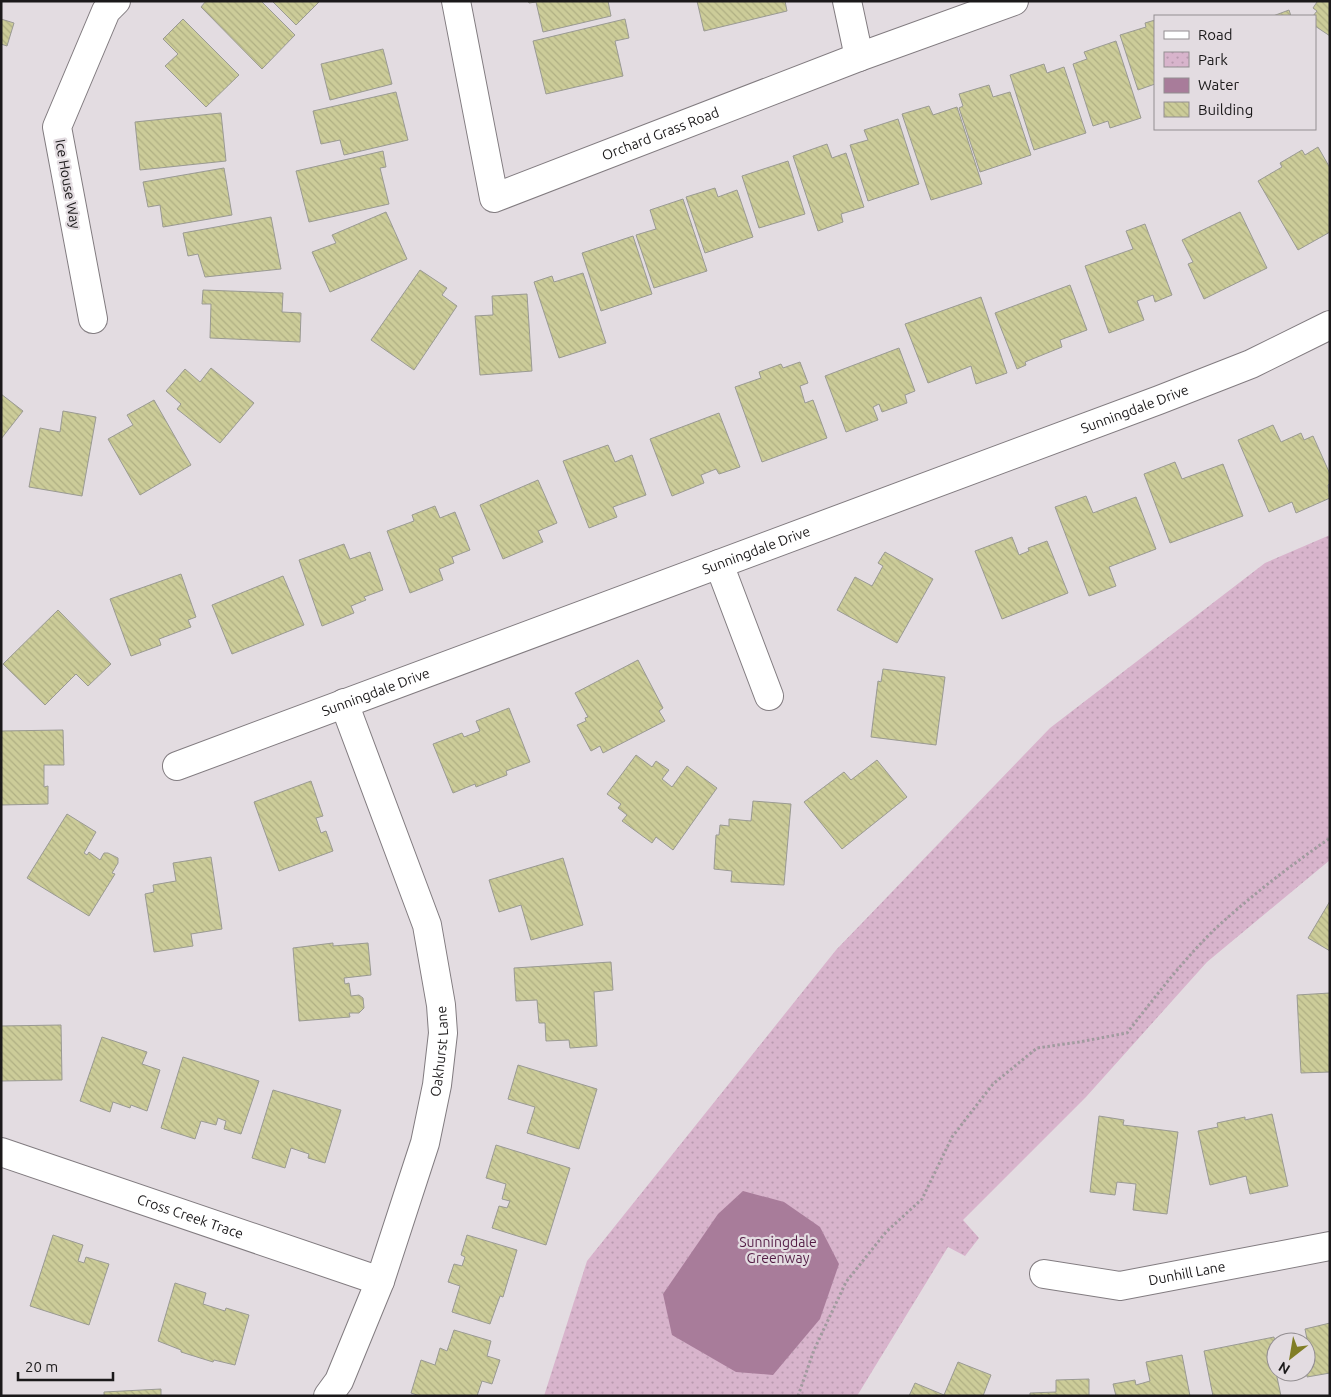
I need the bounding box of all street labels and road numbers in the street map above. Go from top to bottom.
street label: Orchard Grass Road [600,104,721,164]
street label: Ice House Way [52,138,84,230]
street label: Sunningdale Drive [1078,381,1191,436]
street label: Sunningdale Drive [700,523,812,578]
street label: Sunningdale Drive [319,665,432,719]
street label: Oakhurst Lane [427,1005,451,1098]
street label: Cross Creek Trace [135,1191,246,1242]
street label: Dunhill Lane [1147,1258,1227,1288]

